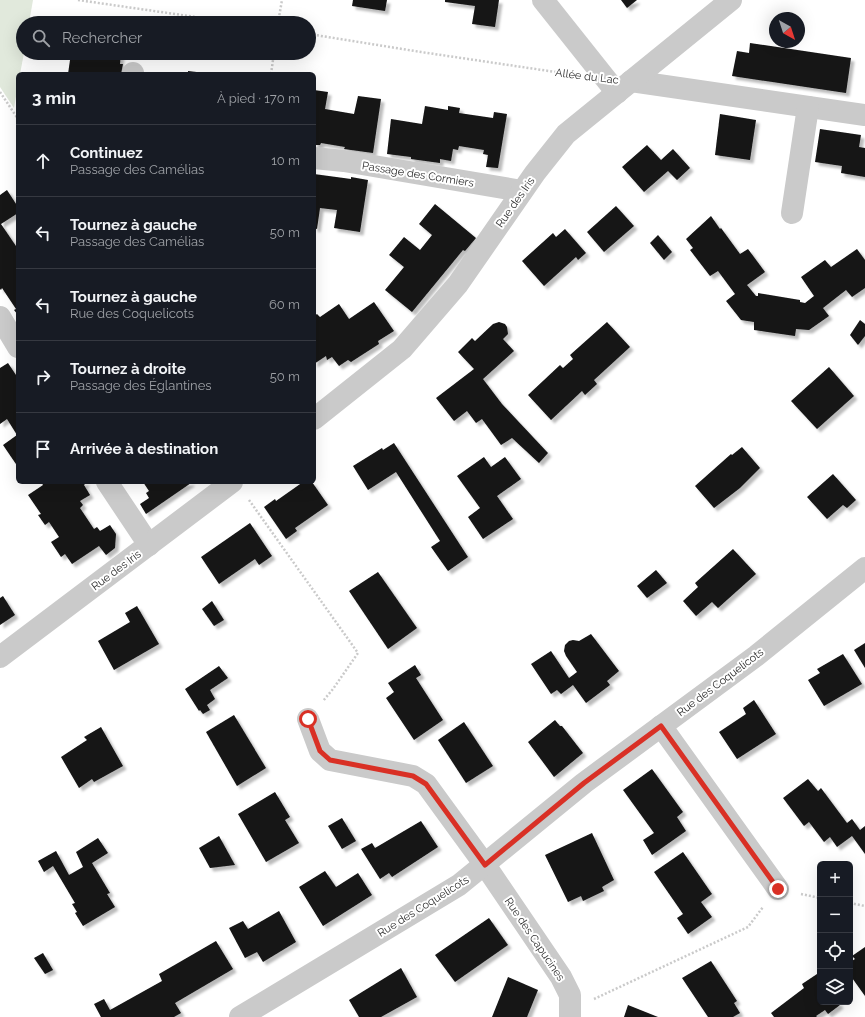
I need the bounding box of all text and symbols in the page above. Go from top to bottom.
north arrow [769,12,805,48]
search box [16,16,316,60]
icon: search [30,27,52,49]
text: Rechercher [62,29,142,47]
street label: Allée du Lac [554,66,619,87]
text: 3 min [32,88,76,108]
text: À pied · 170 m [217,91,300,106]
text: Continuez [70,144,143,162]
icon: ahead [32,150,54,172]
text: 10 m [271,153,300,168]
street label: Passage des Cormiers [361,159,475,190]
text: Passage des Camélias [70,162,204,177]
street label: Rue des Iris [493,175,538,230]
text: Tournez à gauche [70,216,197,234]
icon: left [32,222,54,244]
text: 50 m [270,225,300,240]
text: Passage des Camélias [70,234,204,249]
text: Tournez à gauche [70,288,197,306]
icon: left [32,294,54,316]
text: 60 m [269,297,300,312]
text: Rue des Coquelicots [70,306,194,321]
text: Tournez à droite [70,360,186,378]
icon: right [32,366,54,388]
text: 50 m [270,369,300,384]
text: Passage des Églantines [70,378,212,393]
icon: arrive [32,438,54,460]
text: Arrivée à destination [70,440,218,458]
street label: Rue des Iris [89,548,144,593]
street label: Rue des Coquelicots [674,646,766,719]
route start [299,710,317,728]
map controls [817,861,853,1005]
button: + [817,861,853,897]
street label: Rue des Coquelicots [375,873,471,940]
route end [769,880,787,898]
street label: Rue des Capucines [502,895,567,983]
button: − [817,897,853,933]
button: locate [817,933,853,969]
button: layers [817,969,853,1005]

